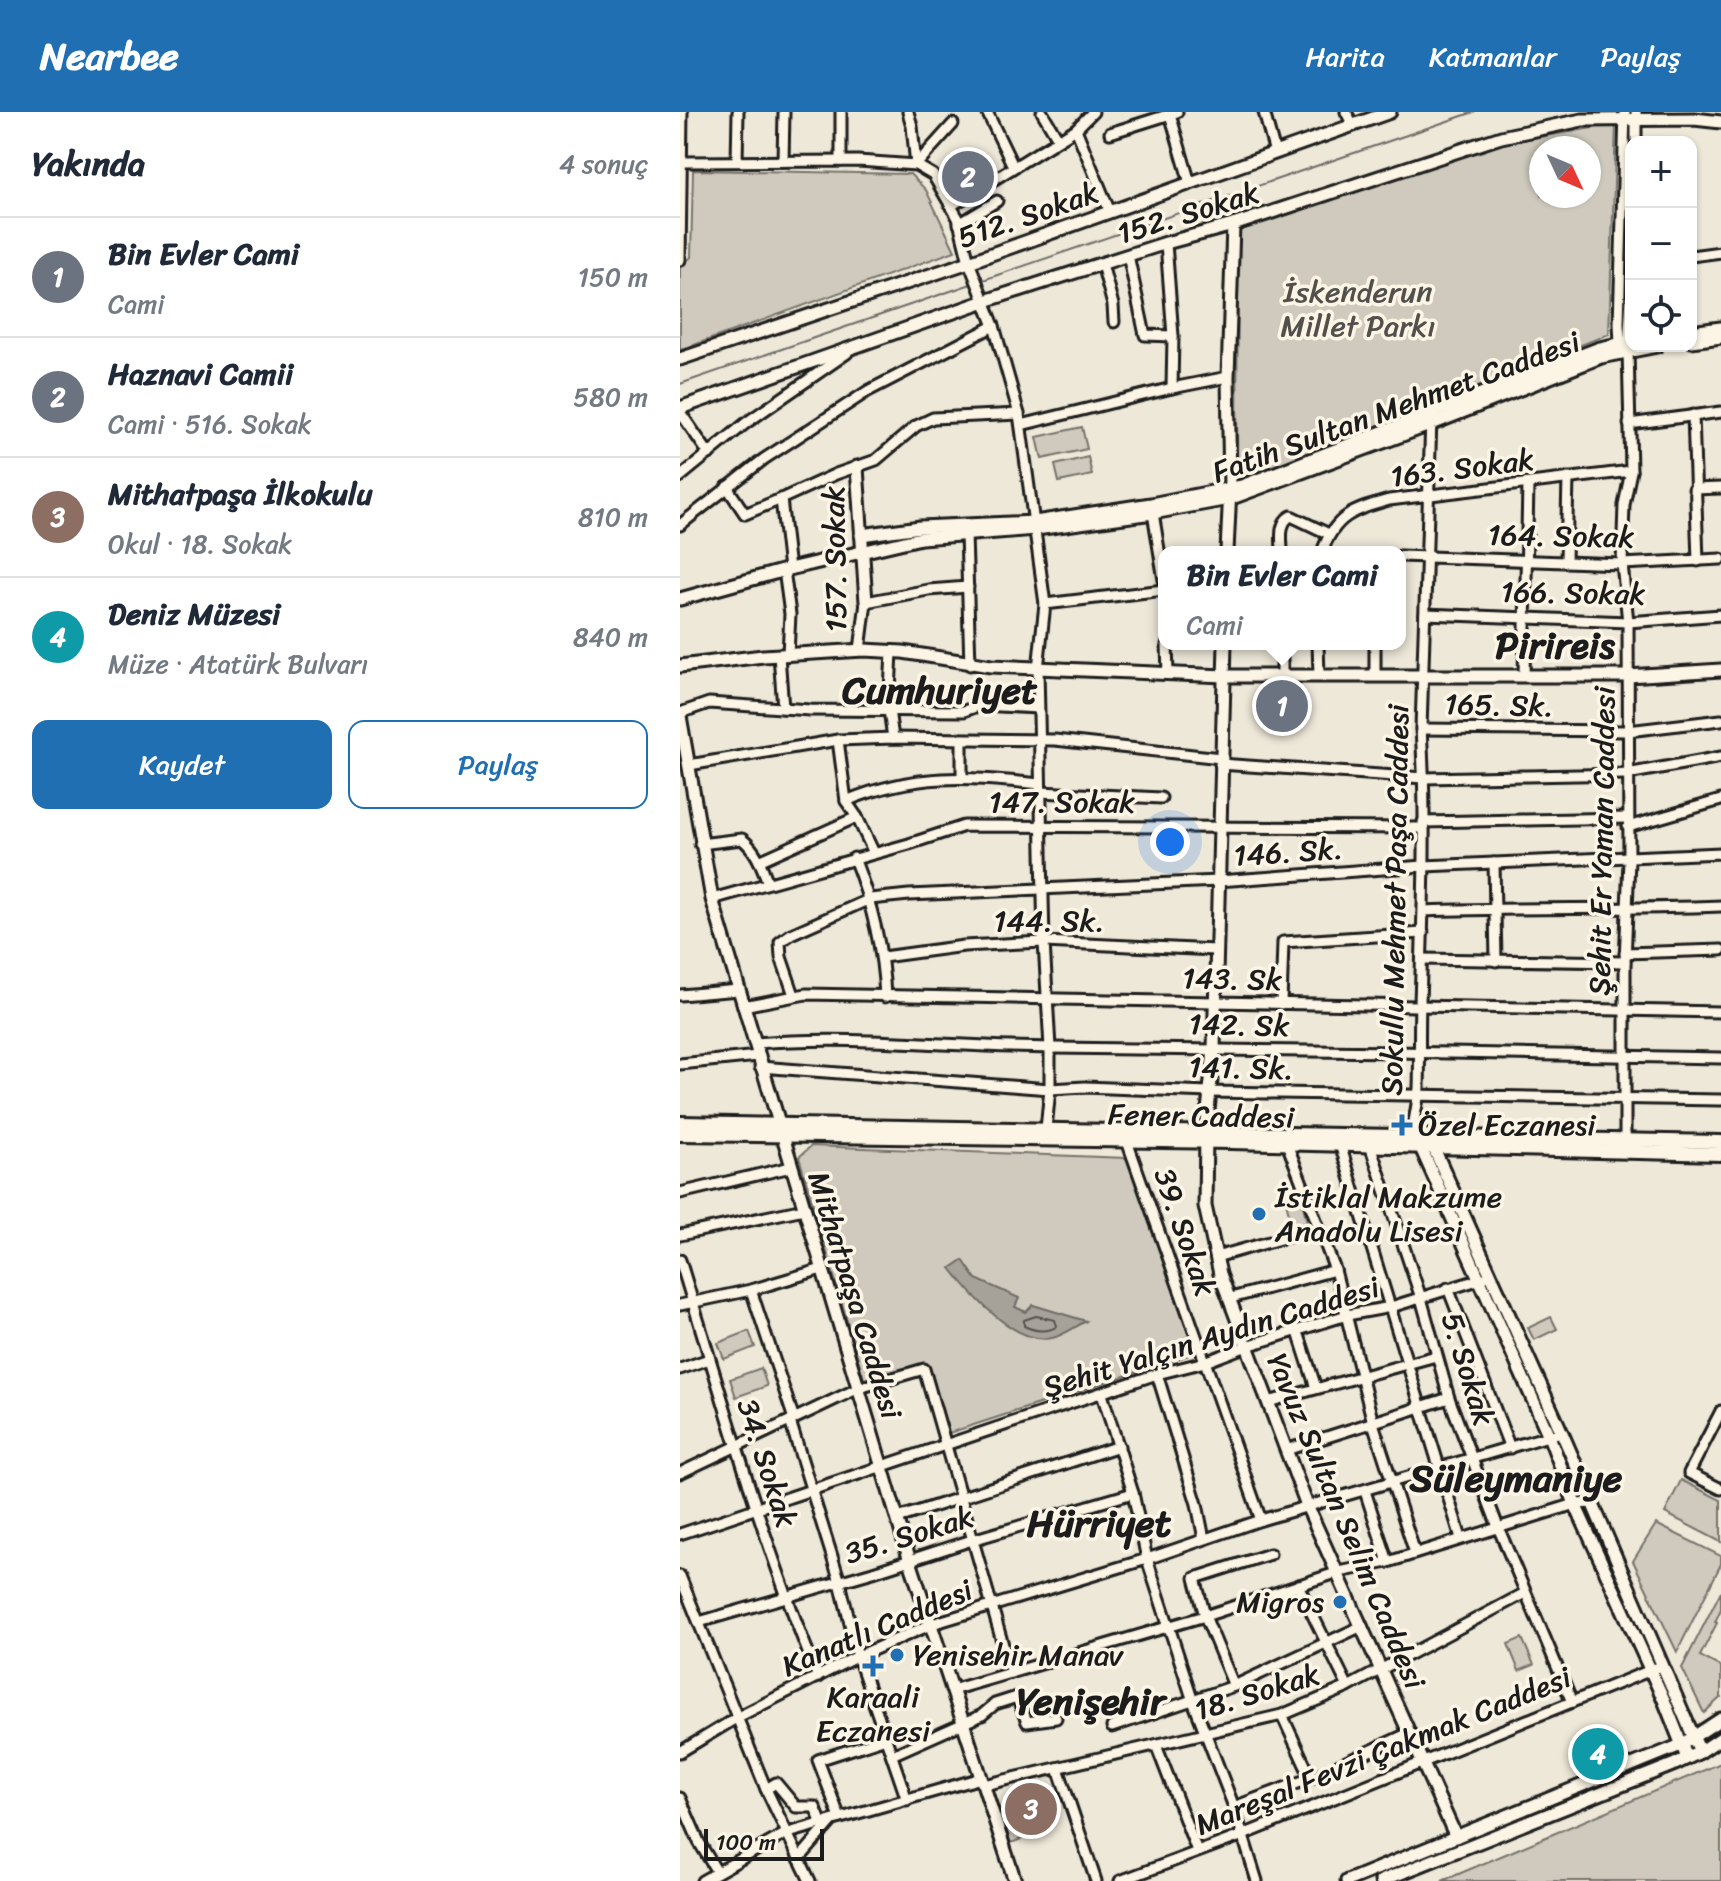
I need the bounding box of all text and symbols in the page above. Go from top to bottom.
text: Nearbee [40,23,179,90]
text: Harita [1305,32,1385,81]
text: Katmanlar [1429,32,1556,81]
text: Paylaş [1600,32,1681,81]
text: Yakında [32,134,145,194]
north arrow [1529,136,1601,208]
map controls [1625,136,1697,352]
button: + [1625,136,1697,208]
text: 4 sonuç [559,141,648,187]
pin: 2 [942,147,994,207]
street label: 152. Sokak [1110,166,1266,260]
street label: 512. Sokak [953,174,1103,256]
button: − [1625,208,1697,280]
text: Bin Evler Cami [108,227,299,281]
text: 1 [52,254,64,300]
text: 150 m [578,254,648,300]
park label: İskenderun Millet Parkı [1281,265,1435,353]
button: locate [1625,280,1697,352]
text: Cami [108,281,164,327]
street label: Fatih Sultan Mehmet Caddesi [1204,315,1589,499]
text: Haznavi Camii [108,347,293,401]
text: 2 [50,374,66,420]
text: 580 m [573,374,648,420]
text: Cami · 516. Sokak [108,401,312,447]
street label: 163. Sokak [1387,432,1537,504]
text: Mithatpaşa İlkokulu [108,467,373,521]
street label: 157. Sokak [807,485,863,633]
text: 3 [51,494,65,540]
text: 810 m [578,494,648,540]
street label: 164. Sokak [1487,508,1635,564]
text: Okul · 18. Sokak [108,521,292,567]
popup [1158,546,1406,650]
text: Bin Evler Cami [1187,548,1377,602]
street label: 166. Sokak [1500,565,1646,621]
text: Deniz Müzesi [108,587,280,641]
text: Cami [1187,602,1243,648]
district label: Pirireis [1495,612,1616,679]
text: 4 [50,614,66,660]
text: 840 m [573,614,648,660]
text: Müze · Atatürk Bulvarı [108,641,368,687]
district label: Cumhuriyet [841,657,1038,724]
pin: 1 [1256,676,1308,736]
street label: 165. Sk. [1444,677,1554,733]
street label: Şehit Er Yaman Caddesi [1572,684,1632,996]
street label: Sokullu Mehmet Paşa Caddesi [1365,702,1425,1096]
button: Kaydet [32,720,332,809]
button: Paylaş [348,720,648,809]
street label: 147. Sokak [989,775,1135,829]
street label: 146. Sk. [1232,821,1344,883]
your location [1150,822,1190,862]
street label: 144. Sk. [993,894,1105,948]
street label: 143. Sk [1182,951,1283,1007]
street label: 142. Sk [1188,997,1291,1053]
street label: 141. Sk. [1188,1040,1294,1096]
street label: Fener Caddesi [1107,1087,1296,1145]
place label: Özel Eczanesi [1418,1098,1597,1152]
marker: Özel Eczanesi [1393,1116,1411,1134]
street label: 39. Sokak [1138,1160,1232,1304]
street label: Mithatpaşa Caddesi [792,1164,919,1427]
place label: İstiklal Makzume Anadolu Lisesi [1274,1170,1502,1258]
marker: İstiklal Makzume Anadolu Lisesi [1250,1205,1268,1223]
street label: Şehit Yalçın Aydın Caddesi [1036,1260,1387,1414]
street label: 5. Sokak [1425,1306,1511,1433]
street label: Yavuz Sultan Selim Caddesi [1251,1344,1442,1698]
street label: 34. Sokak [721,1391,813,1535]
district label: Süleymaniye [1409,1445,1623,1512]
street label: 35. Sokak [838,1490,980,1580]
district label: Hürriyet [1027,1490,1172,1557]
street label: Kanatlı Caddesi [773,1563,982,1693]
place label: Migros [1236,1575,1325,1629]
marker: Migros [1331,1593,1349,1611]
place label: Yenisehir Manav [913,1628,1124,1682]
marker: Yenisehir Manav [888,1646,906,1664]
street label: 18. Sokak [1188,1647,1327,1737]
street label: Mareşal Fevzi Çakmak Caddesi [1187,1650,1581,1851]
marker: Karaali Eczanesi [864,1657,882,1675]
district label: Yenişehir [1016,1668,1168,1735]
place label: Karaali Eczanesi [816,1670,931,1758]
pin: 4 [1572,1724,1624,1784]
pin: 3 [1005,1779,1057,1839]
text: 100 m [716,1823,776,1862]
scale bar [704,1825,824,1861]

